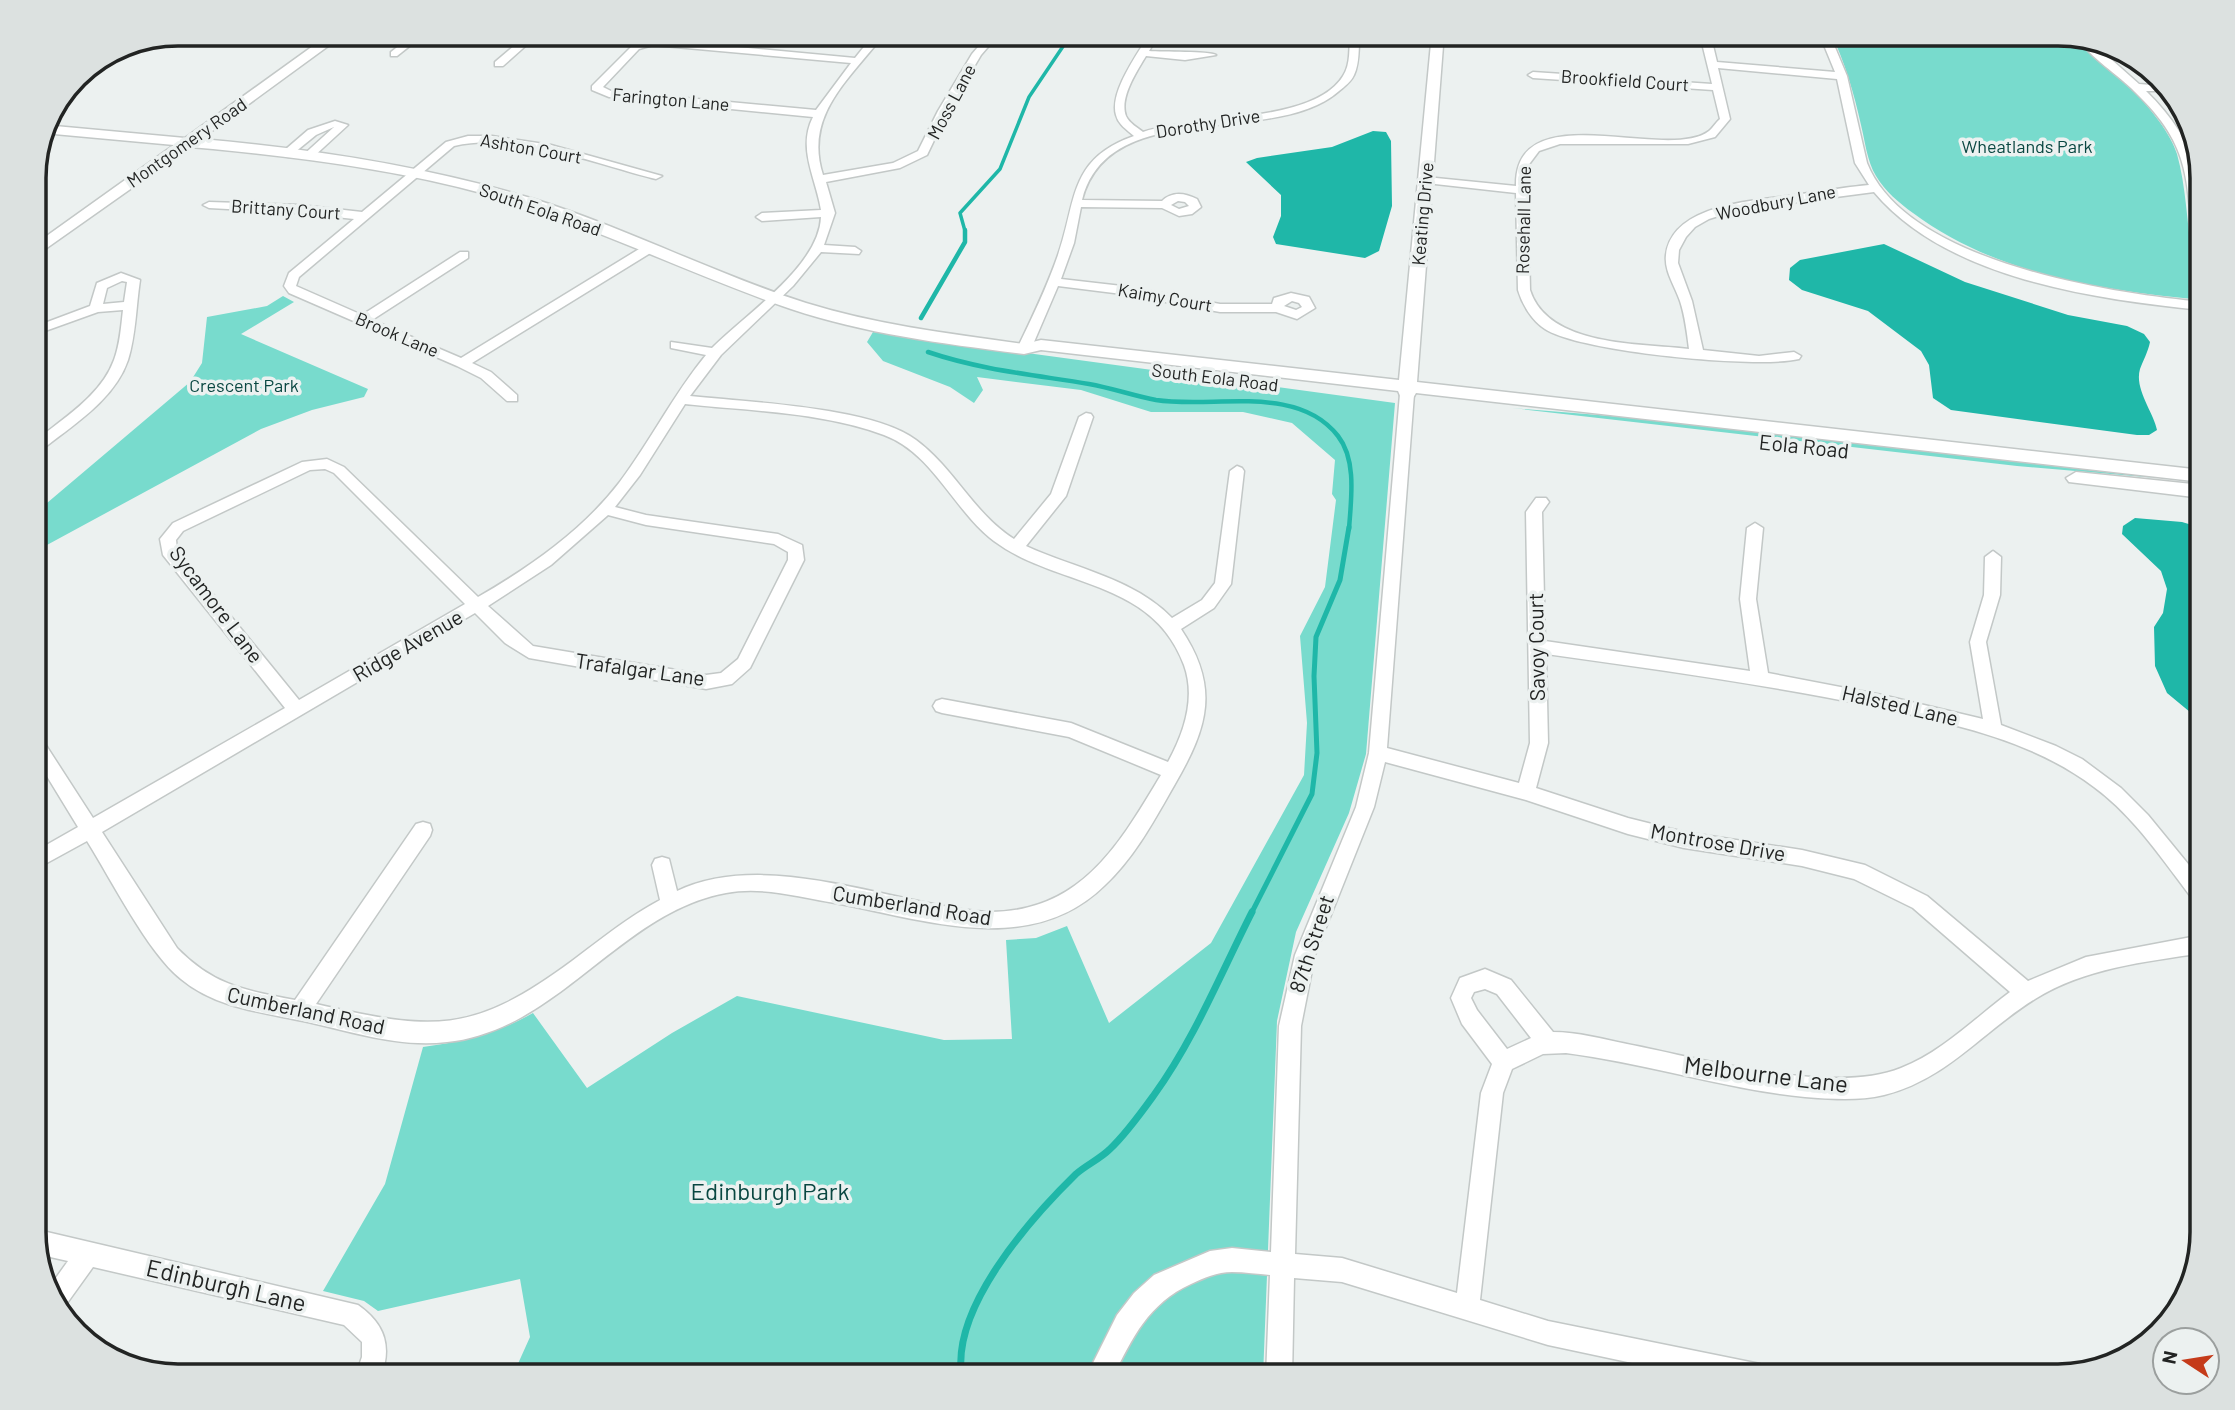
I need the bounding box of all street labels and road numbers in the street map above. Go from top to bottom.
street label: Moss Lane [922,60,980,143]
street label: Brookfield Court [1560,65,1690,95]
street label: Farington Lane [612,83,730,115]
street label: Montgomery Road [122,93,251,192]
street label: Dorothy Drive [1154,104,1262,142]
street label: Ashton Court [479,128,584,168]
street label: Keating Drive [1407,161,1437,266]
street label: Rosehall Lane [1511,166,1535,274]
street label: South Eola Road [477,178,604,240]
street label: Woodbury Lane [1714,180,1837,224]
street label: Brittany Court [230,194,342,224]
street label: Kaimy Court [1116,278,1214,316]
street label: Brook Lane [352,307,442,362]
street label: South Eola Road [1151,358,1280,396]
street label: Eola Road [1758,428,1850,463]
street label: Sycamore Lane [165,541,269,667]
street label: Savoy Court [1522,593,1549,701]
street label: Ridge Avenue [348,603,467,686]
street label: Trafalgar Lane [574,647,707,690]
street label: Halsted Lane [1840,679,1961,730]
street label: Montrose Drive [1649,817,1788,866]
street label: Cumberland Road [831,880,993,929]
street label: 87th Street [1283,891,1338,996]
street label: Cumberland Road [225,981,387,1038]
street label: Melbourne Lane [1683,1049,1850,1098]
street label: Edinburgh Lane [144,1252,309,1317]

